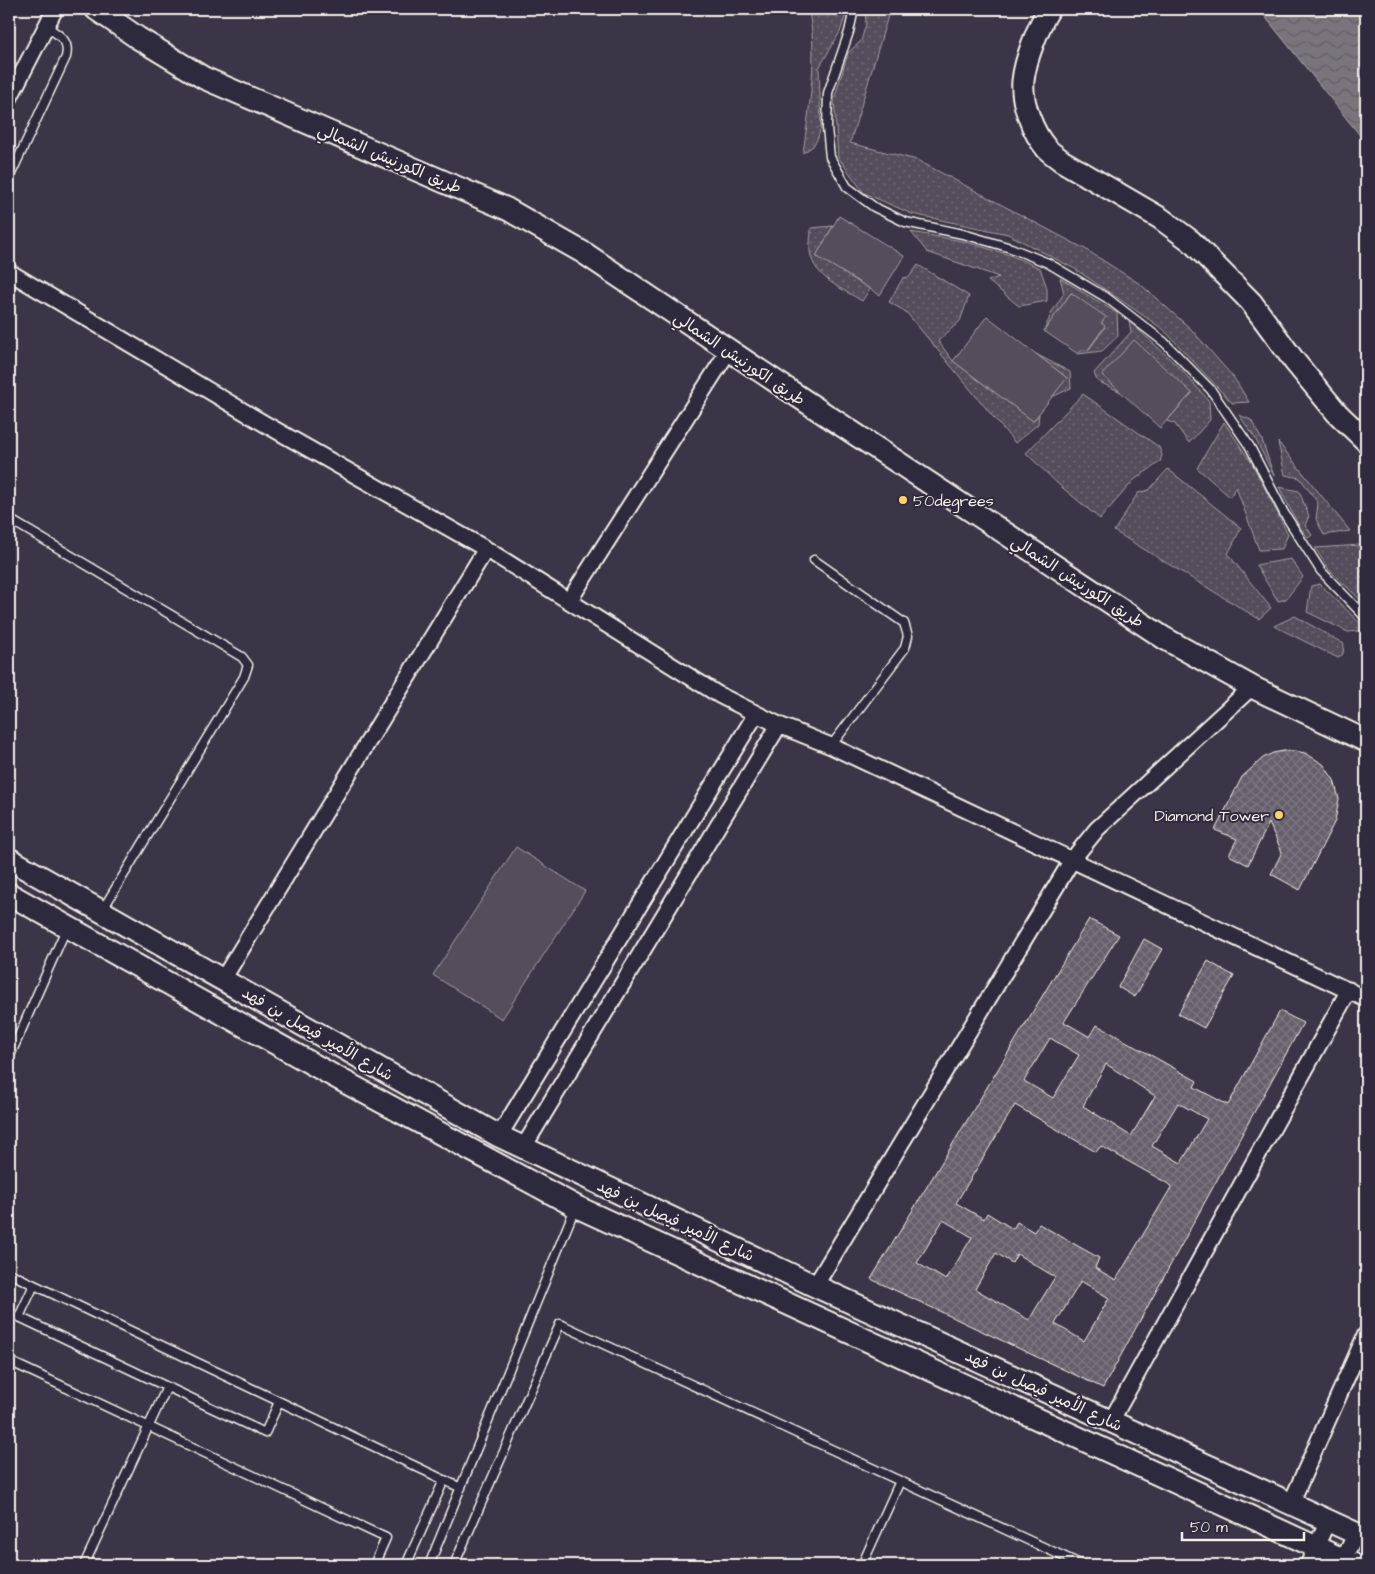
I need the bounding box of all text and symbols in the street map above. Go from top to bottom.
street label: طريق الكورنيش الشمالي [313,119,465,202]
street label: طريق الكورنيش الشمالي [668,307,809,413]
place label: 50degrees [913,490,994,513]
marker: 50degrees [897,494,909,506]
street label: طريق الكورنيش الشمالي [1005,531,1148,636]
place label: Diamond Tower [1155,805,1269,827]
marker: Diamond Tower [1273,809,1285,821]
street label: شارع الأمير فيصل بن فهد [238,982,397,1086]
street label: شارع الأمير فيصل بن فهد [593,1175,758,1267]
street label: شارع الأمير فيصل بن فهد [961,1345,1126,1437]
scale bar [1182,1509,1305,1541]
text: 50 m [1190,1517,1228,1538]

